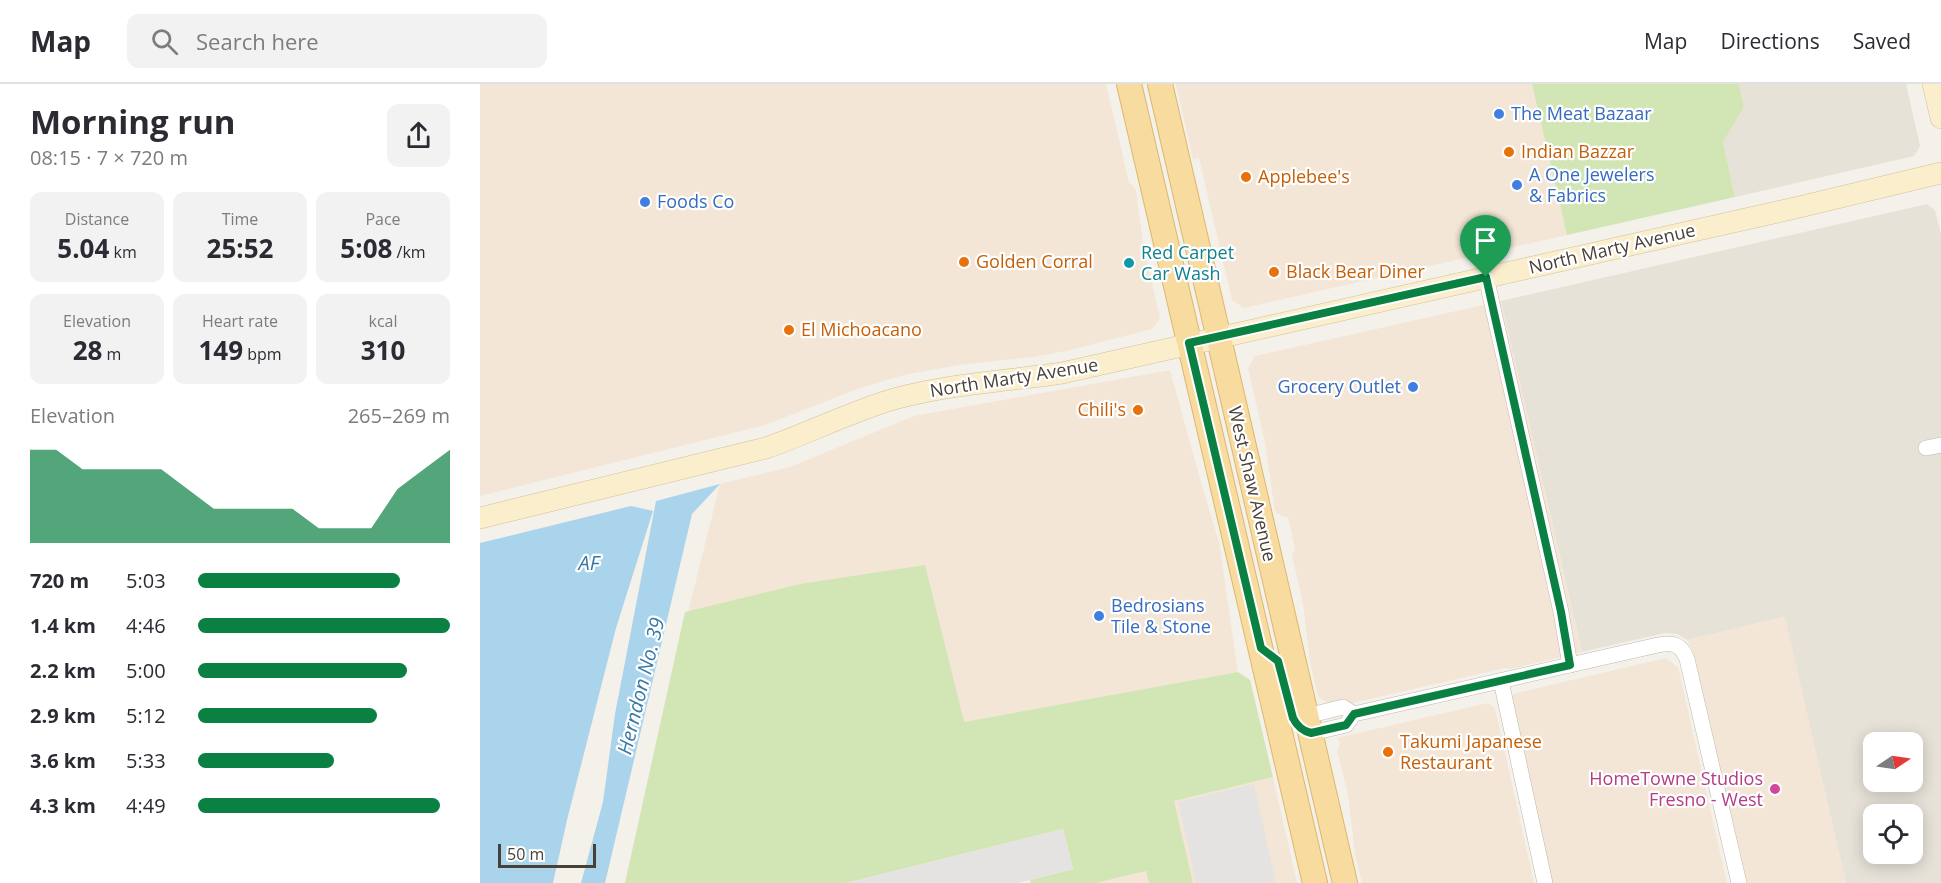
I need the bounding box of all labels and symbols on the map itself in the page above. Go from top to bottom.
place label: The Meat Bazaar [1511,101,1652,125]
marker: The Meat Bazaar [1492,107,1506,121]
place label: Indian Bazzar [1521,139,1635,163]
marker: Indian Bazzar [1502,145,1516,159]
place label: A One Jewelers & Fabrics [1529,162,1654,207]
place label: Applebee's [1258,164,1350,188]
marker: Applebee's [1239,170,1253,184]
marker: A One Jewelers & Fabrics [1510,178,1524,192]
place label: Foods Co [657,189,734,213]
marker: Foods Co [638,195,652,209]
pin [1460,215,1511,277]
street label: North Marty Avenue [1526,217,1697,279]
place label: Red Carpet Car Wash [1141,240,1234,285]
place label: Golden Corral [976,249,1093,273]
marker: Golden Corral [957,255,971,269]
marker: Red Carpet Car Wash [1122,256,1136,270]
place label: Black Bear Diner [1286,259,1425,283]
marker: Black Bear Diner [1267,265,1281,279]
place label: El Michoacano [801,317,922,341]
marker: El Michoacano [782,323,796,337]
street label: North Marty Avenue [928,352,1100,402]
place label: Grocery Outlet [1277,374,1401,398]
marker: Grocery Outlet [1406,380,1420,394]
place label: Chili's [1077,397,1126,421]
marker: Chili's [1131,403,1145,417]
street label: West Shaw Avenue [1223,404,1283,564]
water label: AF [577,549,602,576]
place label: Bedrosians Tile & Stone [1111,593,1211,638]
marker: Bedrosians Tile & Stone [1092,609,1106,623]
water label: Herndon No. 39 [610,615,671,757]
place label: Takumi Japanese Restaurant [1400,729,1542,774]
north arrow [1863,732,1923,792]
marker: Takumi Japanese Restaurant [1381,745,1395,759]
place label: HomeTowne Studios Fresno - West [1589,766,1763,811]
marker: HomeTowne Studios Fresno - West [1768,782,1782,796]
scale bar [498,841,596,868]

